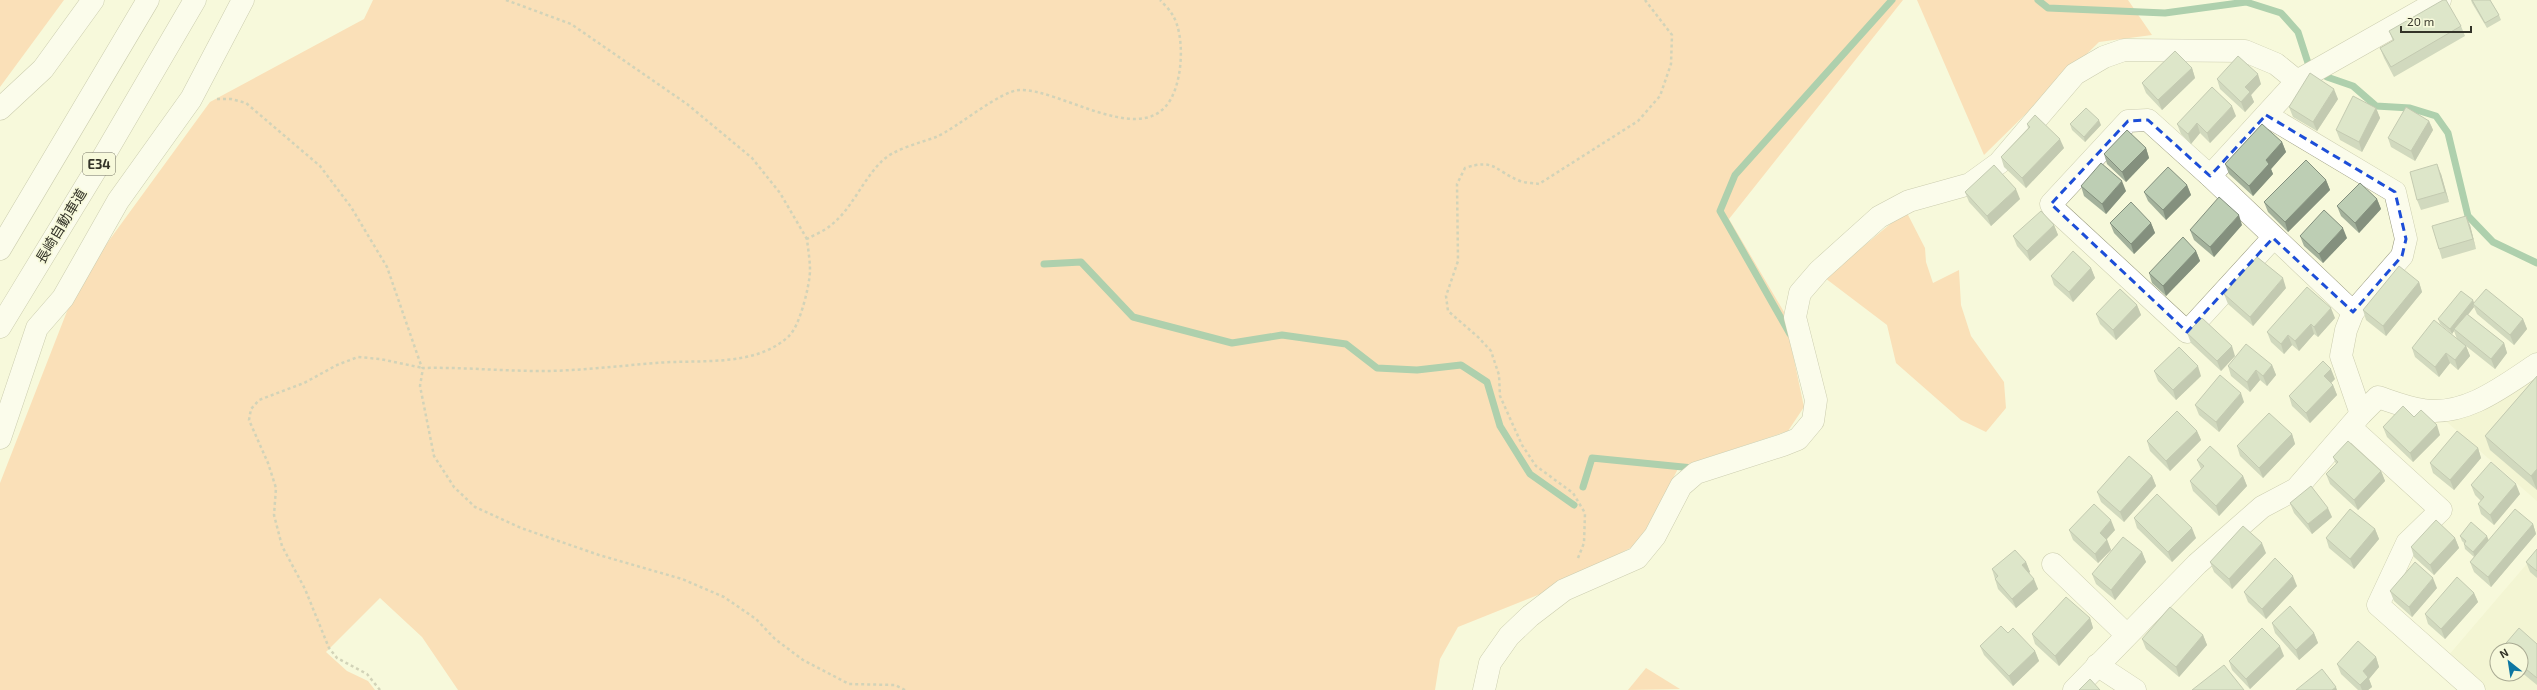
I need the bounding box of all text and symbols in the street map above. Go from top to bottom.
scale bar [2401,8,2471,34]
text: 20 m [2407,14,2434,28]
road number: E34 [83,153,115,175]
street label: 長崎自動車道 [32,185,89,266]
north arrow [2489,642,2529,682]
text: N [2497,645,2510,661]

